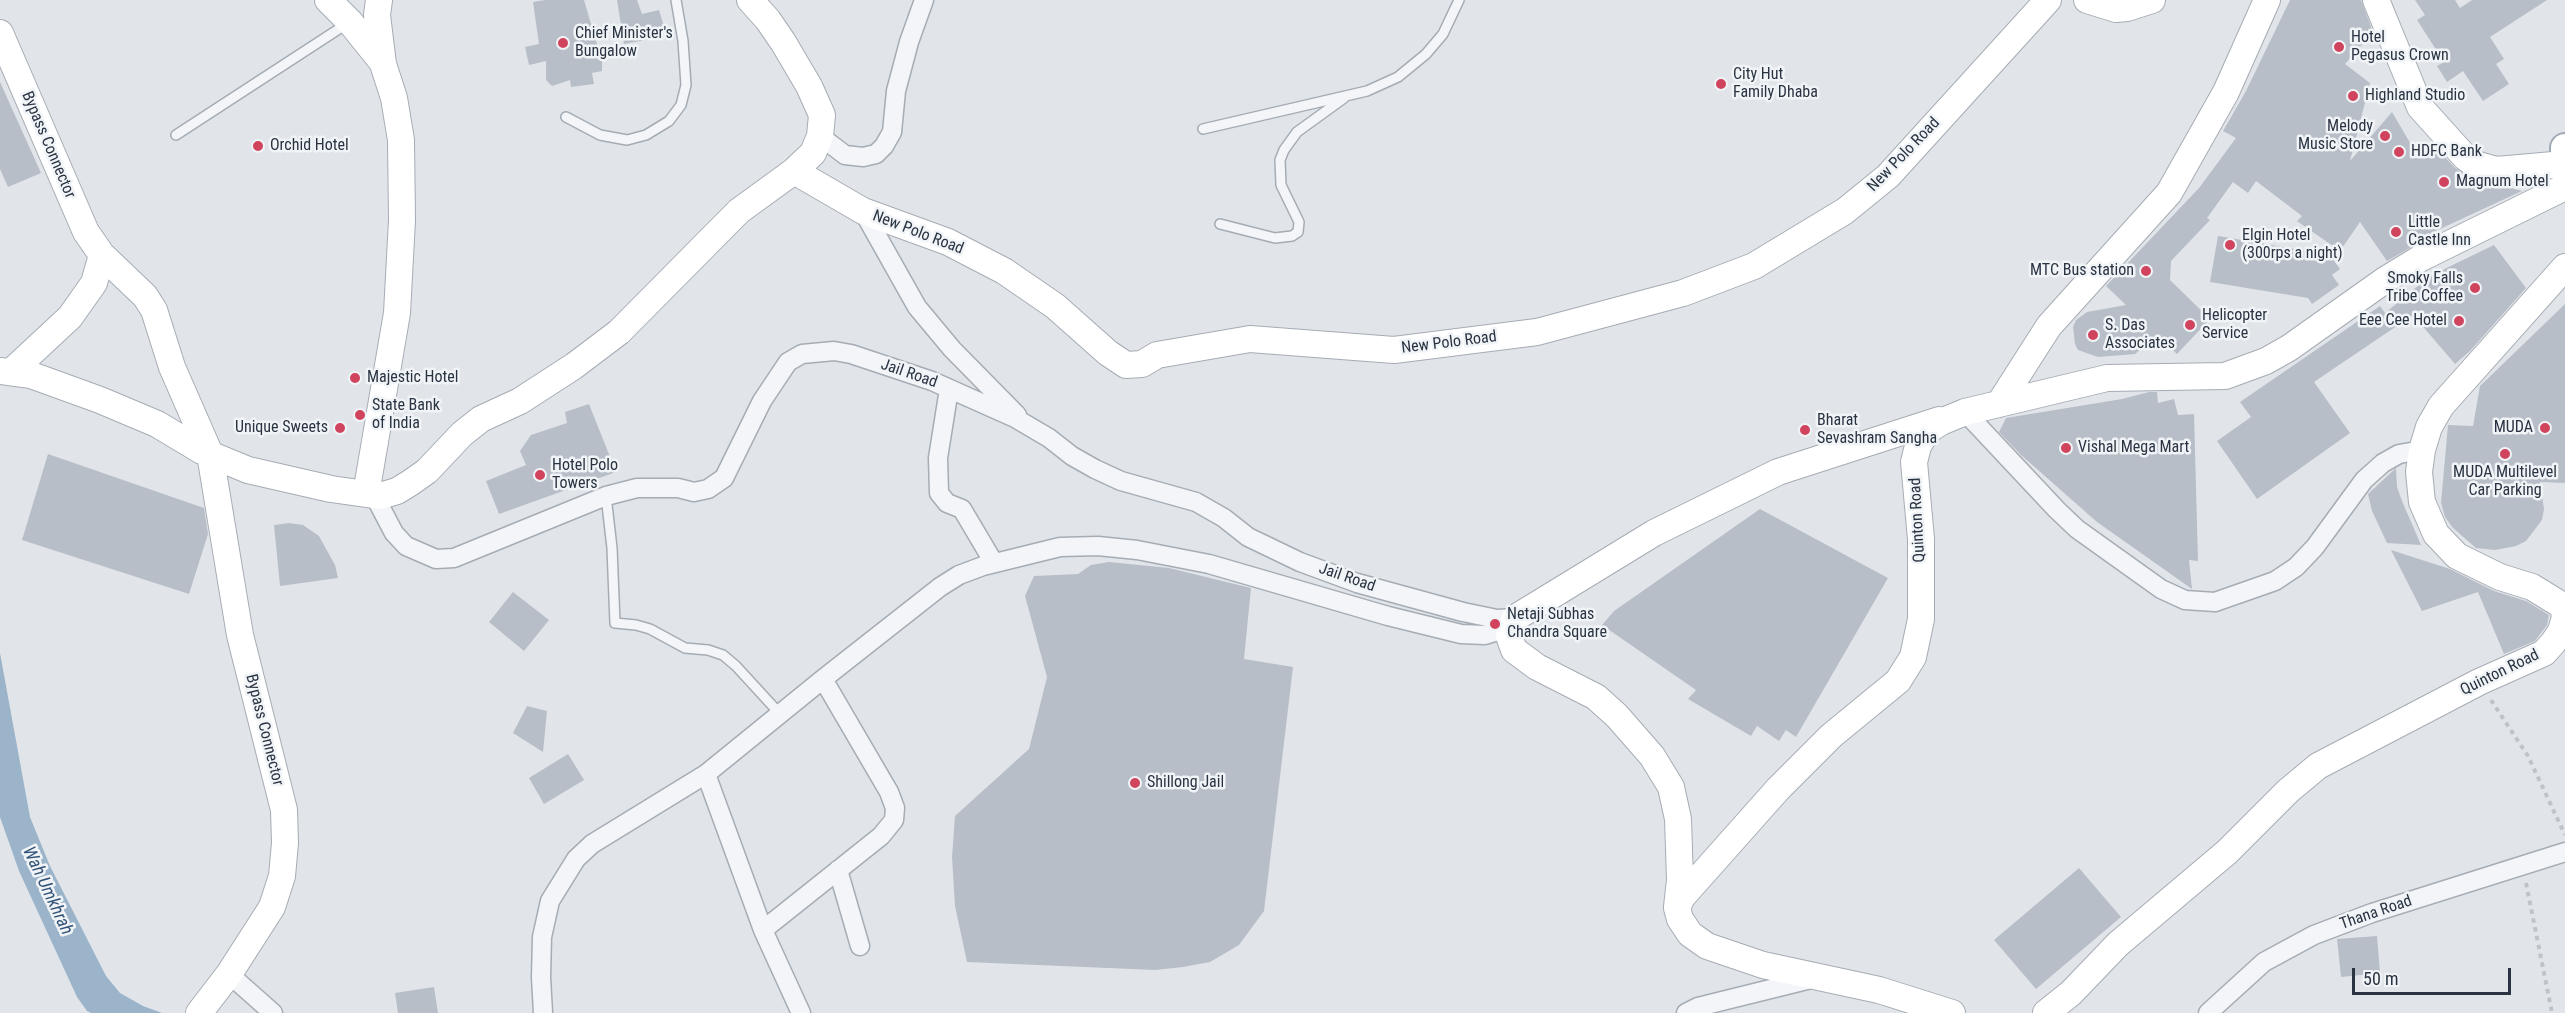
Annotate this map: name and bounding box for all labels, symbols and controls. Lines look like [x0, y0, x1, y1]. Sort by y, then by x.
place label: Chief Minister's Bungalow [575, 24, 673, 62]
place label: Hotel Pegasus Crown [2351, 28, 2449, 66]
marker: Chief Minister's Bungalow [556, 36, 570, 50]
marker: Hotel Pegasus Crown [2332, 40, 2346, 54]
place label: City Hut Family Dhaba [1733, 65, 1818, 103]
marker: City Hut Family Dhaba [1714, 77, 1728, 91]
place label: Highland Studio [2365, 86, 2465, 106]
street label: Bypass Connector [17, 89, 79, 201]
marker: Highland Studio [2346, 89, 2360, 103]
street label: New Polo Road [1864, 114, 1944, 196]
place label: Melody Music Store [2298, 117, 2373, 155]
marker: Melody Music Store [2378, 129, 2392, 143]
place label: Orchid Hotel [270, 136, 349, 156]
marker: Orchid Hotel [251, 139, 265, 153]
place label: HDFC Bank [2411, 142, 2482, 162]
marker: HDFC Bank [2392, 145, 2406, 159]
place label: Magnum Hotel [2456, 172, 2549, 192]
marker: Magnum Hotel [2437, 175, 2451, 189]
street label: New Polo Road [870, 207, 966, 259]
place label: Little Castle Inn [2408, 213, 2471, 251]
marker: Little Castle Inn [2389, 225, 2403, 239]
place label: Elgin Hotel (300rps a night) [2242, 226, 2343, 264]
marker: Elgin Hotel (300rps a night) [2223, 238, 2237, 252]
place label: MTC Bus station [2030, 261, 2134, 281]
marker: MTC Bus station [2139, 264, 2153, 278]
place label: Smoky Falls Tribe Coffee [2386, 269, 2463, 307]
marker: Smoky Falls Tribe Coffee [2468, 281, 2482, 295]
place label: Helicopter Service [2202, 306, 2267, 344]
place label: Eee Cee Hotel [2359, 311, 2447, 331]
marker: Eee Cee Hotel [2452, 314, 2466, 328]
place label: S. Das Associates [2105, 316, 2175, 354]
marker: Helicopter Service [2183, 318, 2197, 332]
street label: New Polo Road [1400, 328, 1498, 358]
marker: S. Das Associates [2086, 328, 2100, 342]
street label: Jail Road [878, 355, 940, 393]
place label: Majestic Hotel [367, 368, 458, 388]
marker: Majestic Hotel [348, 371, 362, 385]
place label: State Bank of India [372, 396, 440, 434]
marker: State Bank of India [353, 408, 367, 422]
place label: Bharat Sevashram Sangha [1817, 411, 1937, 449]
place label: Unique Sweets [235, 418, 328, 438]
place label: MUDA [2494, 418, 2533, 438]
marker: Unique Sweets [333, 421, 347, 435]
marker: MUDA [2538, 421, 2552, 435]
marker: Bharat Sevashram Sangha [1798, 423, 1812, 437]
place label: Vishal Mega Mart [2078, 438, 2189, 458]
marker: Vishal Mega Mart [2059, 441, 2073, 455]
marker: MUDA Multilevel Car Parking [2498, 447, 2512, 461]
place label: Hotel Polo Towers [552, 456, 618, 494]
place label: MUDA Multilevel Car Parking [2453, 463, 2557, 501]
marker: Hotel Polo Towers [533, 468, 547, 482]
street label: Quinton Road [1906, 477, 1930, 563]
street label: Jail Road [1316, 559, 1378, 597]
place label: Netaji Subhas Chandra Square [1507, 605, 1607, 643]
marker: Netaji Subhas Chandra Square [1488, 617, 1502, 631]
street label: Quinton Road [2458, 646, 2542, 700]
street label: Bypass Connector [241, 672, 287, 788]
place label: Shillong Jail [1147, 773, 1224, 793]
marker: Shillong Jail [1128, 776, 1142, 790]
water label: Wah Umkhrah [17, 843, 77, 939]
street label: Thana Road [2337, 892, 2415, 934]
scale bar [2355, 956, 2514, 994]
text: 50 m [2363, 968, 2398, 989]

